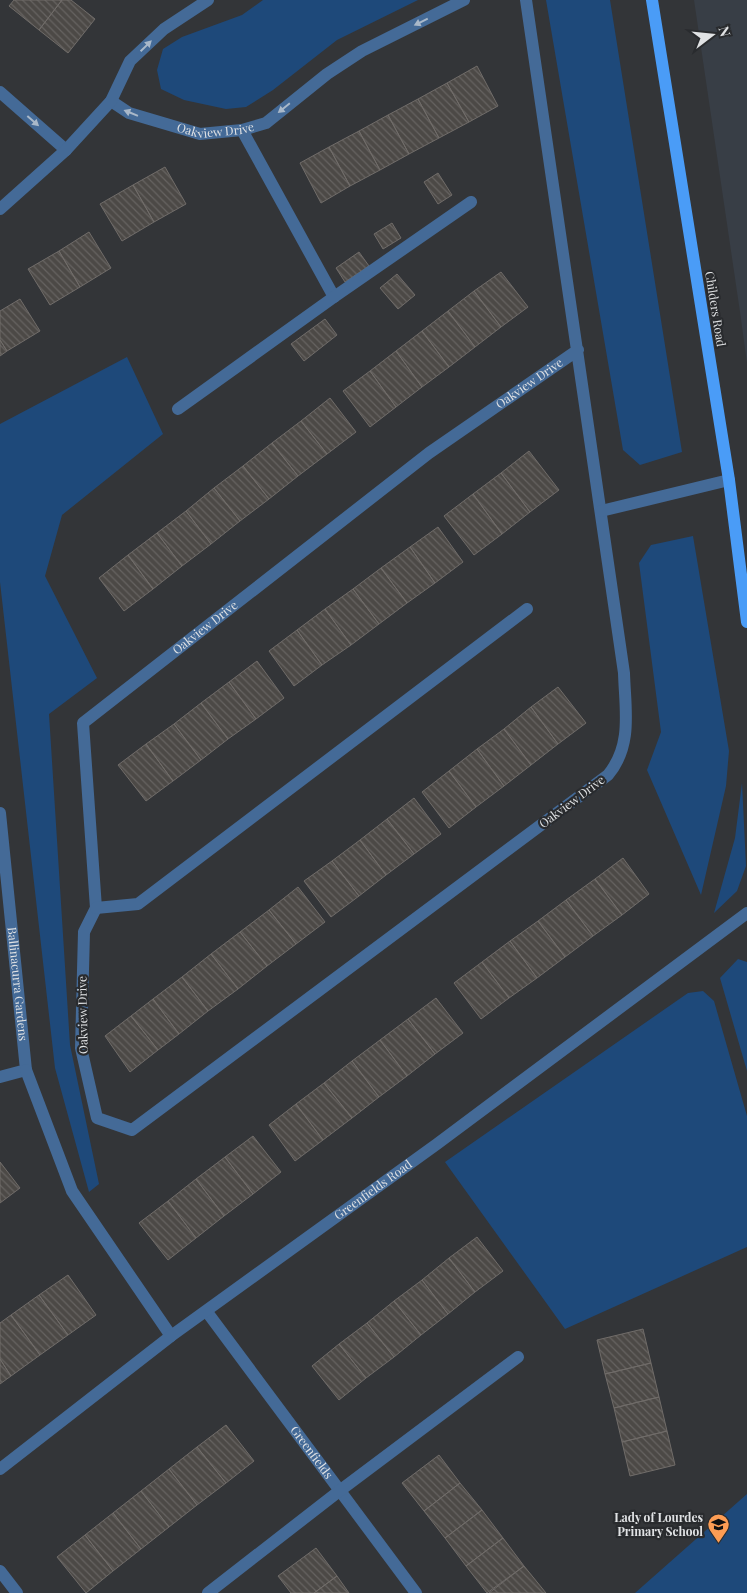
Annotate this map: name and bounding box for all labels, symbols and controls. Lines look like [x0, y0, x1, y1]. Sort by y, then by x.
north arrow [687, 10, 737, 60]
one-way arrow [414, 18, 428, 26]
text: N [714, 24, 736, 39]
one-way arrow [140, 40, 152, 52]
one-way arrow [278, 103, 291, 114]
one-way arrow [124, 108, 138, 116]
one-way arrow [27, 115, 39, 126]
street label: Oakview Drive [175, 118, 256, 141]
street label: Childers Road [702, 270, 730, 348]
street label: Oakview Drive [492, 354, 566, 412]
street label: Oakview Drive [169, 597, 240, 657]
street label: Oakview Drive [535, 771, 607, 831]
street label: Ballinacurra Gardens [5, 926, 32, 1042]
street label: Oakview Drive [73, 976, 91, 1054]
street label: Greenfields Road [330, 1156, 415, 1223]
street label: Greenfields [287, 1422, 337, 1482]
place label: Lady of Lourdes Primary School [614, 1509, 703, 1539]
school or university icon: Lady of Lourdes Primary School [707, 1513, 731, 1544]

